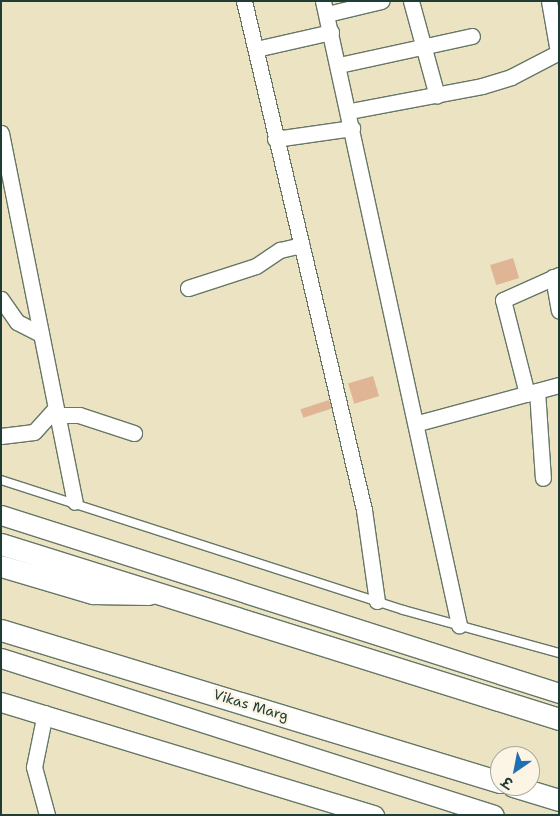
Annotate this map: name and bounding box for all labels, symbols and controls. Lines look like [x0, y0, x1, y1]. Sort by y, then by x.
street label: Vikas Marg [211, 686, 291, 724]
north arrow [490, 746, 540, 796]
text: उ [499, 773, 516, 793]

